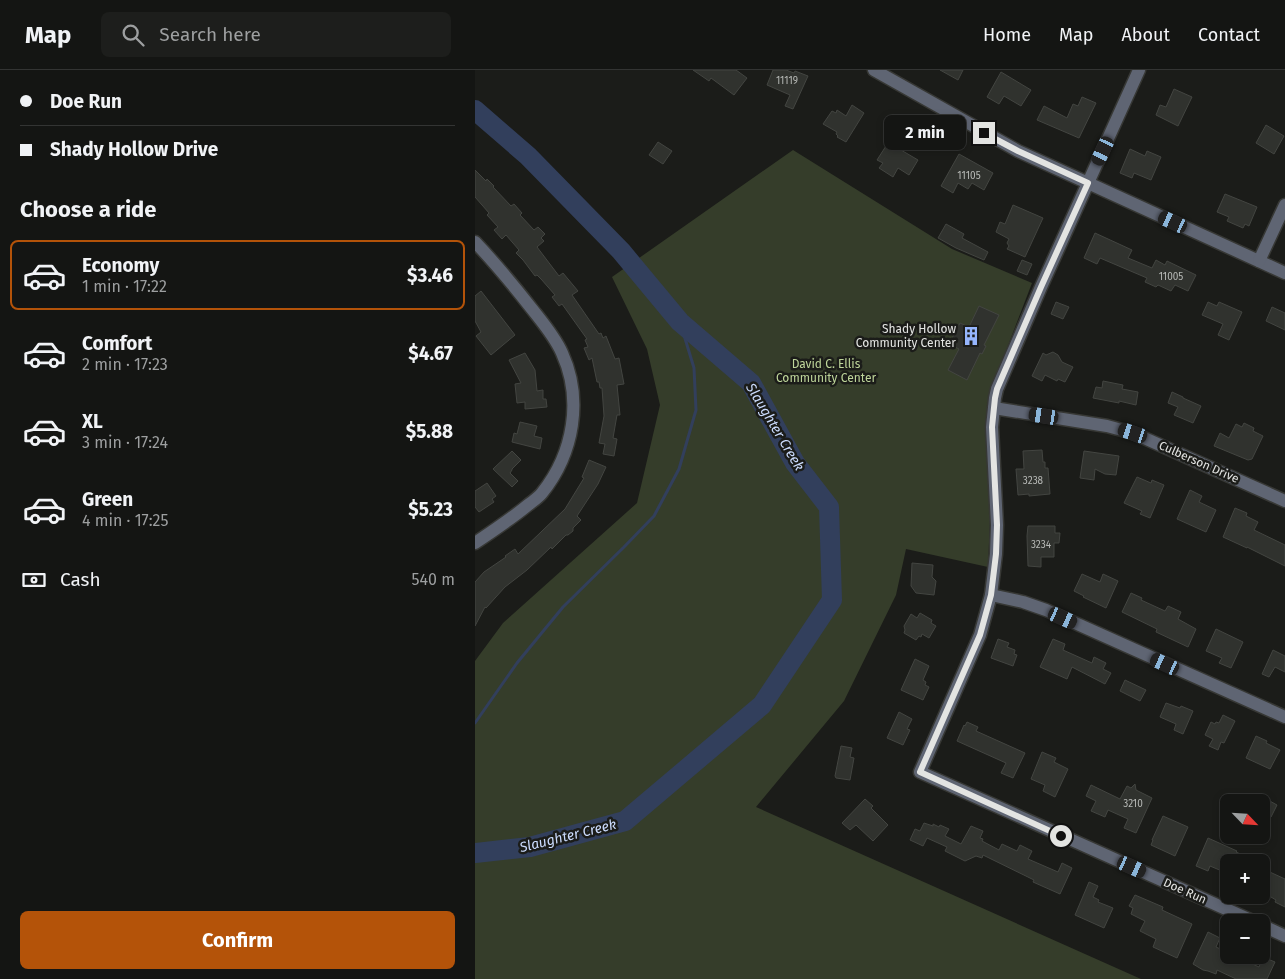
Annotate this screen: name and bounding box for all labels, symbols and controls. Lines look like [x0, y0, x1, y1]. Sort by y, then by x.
search box [101, 12, 451, 57]
text: Map [25, 21, 71, 49]
icon: search [119, 21, 147, 49]
text: Search here [159, 23, 261, 46]
text: Home [983, 24, 1031, 46]
text: Map [1059, 24, 1093, 46]
text: About [1121, 24, 1170, 46]
text: Contact [1198, 24, 1260, 46]
house number: 11119 [776, 75, 798, 87]
text: Doe Run [50, 90, 122, 113]
callout: 2 min [884, 116, 967, 150]
route end [973, 122, 995, 144]
text: 2 min [905, 123, 945, 142]
car [1089, 134, 1116, 168]
text: Shady Hollow Drive [50, 138, 218, 161]
house number: 11105 [957, 170, 981, 182]
text: Choose a ride [20, 196, 156, 223]
car [1156, 209, 1189, 235]
icon: car [22, 253, 67, 298]
text: Economy [82, 254, 159, 277]
text: $3.46 [407, 264, 453, 287]
house number: 11005 [1159, 271, 1183, 283]
text: 1 min · 17:22 [82, 277, 167, 296]
place label: Shady Hollow Community Center [856, 322, 956, 350]
building icon: Shady Hollow Community Center [960, 325, 982, 347]
icon: car [22, 331, 67, 376]
text: Comfort [82, 332, 152, 355]
text: $4.67 [408, 342, 453, 365]
text: 2 min · 17:23 [82, 355, 168, 374]
park label: David C. Ellis Community Center [776, 357, 876, 385]
water label: Slaughter Creek [742, 379, 808, 474]
car [1028, 406, 1059, 426]
icon: car [22, 409, 67, 454]
text: XL [82, 410, 103, 433]
text: $5.88 [406, 420, 453, 443]
car [1116, 421, 1149, 445]
text: 3 min · 17:24 [82, 433, 168, 452]
street label: Culberson Drive [1157, 438, 1241, 486]
house number: 3238 [1023, 475, 1044, 487]
icon: car [22, 487, 67, 532]
text: Green [82, 488, 133, 511]
text: $5.23 [408, 498, 453, 521]
text: 4 min · 17:25 [82, 511, 168, 530]
house number: 3234 [1031, 539, 1052, 551]
icon: cash [20, 566, 48, 594]
text: Cash [60, 568, 101, 591]
text: 540 m [412, 570, 455, 589]
car [1046, 605, 1079, 631]
car [1148, 651, 1181, 677]
north arrow [1220, 794, 1270, 844]
map controls [1220, 794, 1270, 964]
house number: 3210 [1123, 798, 1143, 810]
water label: Slaughter Creek [517, 816, 619, 856]
route start [1050, 825, 1072, 847]
car [1115, 854, 1148, 880]
button: + [1220, 854, 1270, 904]
street label: Doe Run [1161, 875, 1209, 907]
button: Confirm [20, 911, 455, 969]
button: − [1220, 914, 1270, 964]

